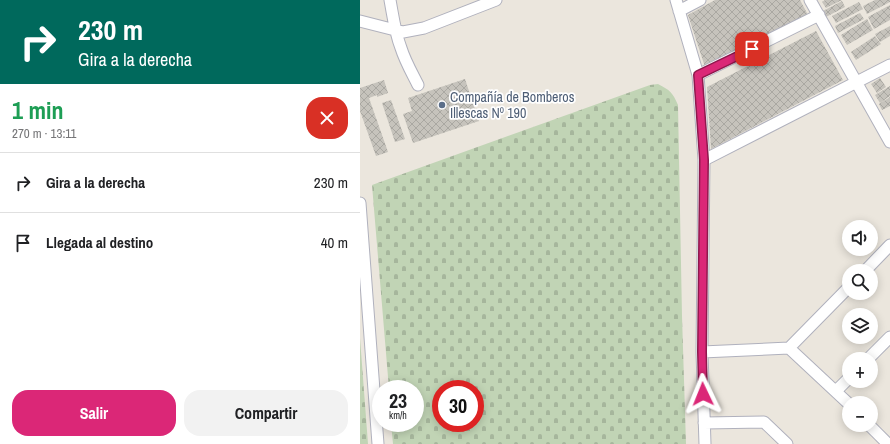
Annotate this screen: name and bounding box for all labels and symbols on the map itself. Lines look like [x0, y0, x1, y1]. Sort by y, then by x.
pin [735, 32, 769, 66]
place label: Compañía de Bomberos Illescas Nº 190 [450, 88, 575, 122]
marker: Compañía de Bomberos Illescas Nº 190 [437, 100, 447, 110]
position arrow [682, 373, 724, 415]
speed limit sign: 30 [432, 380, 484, 432]

